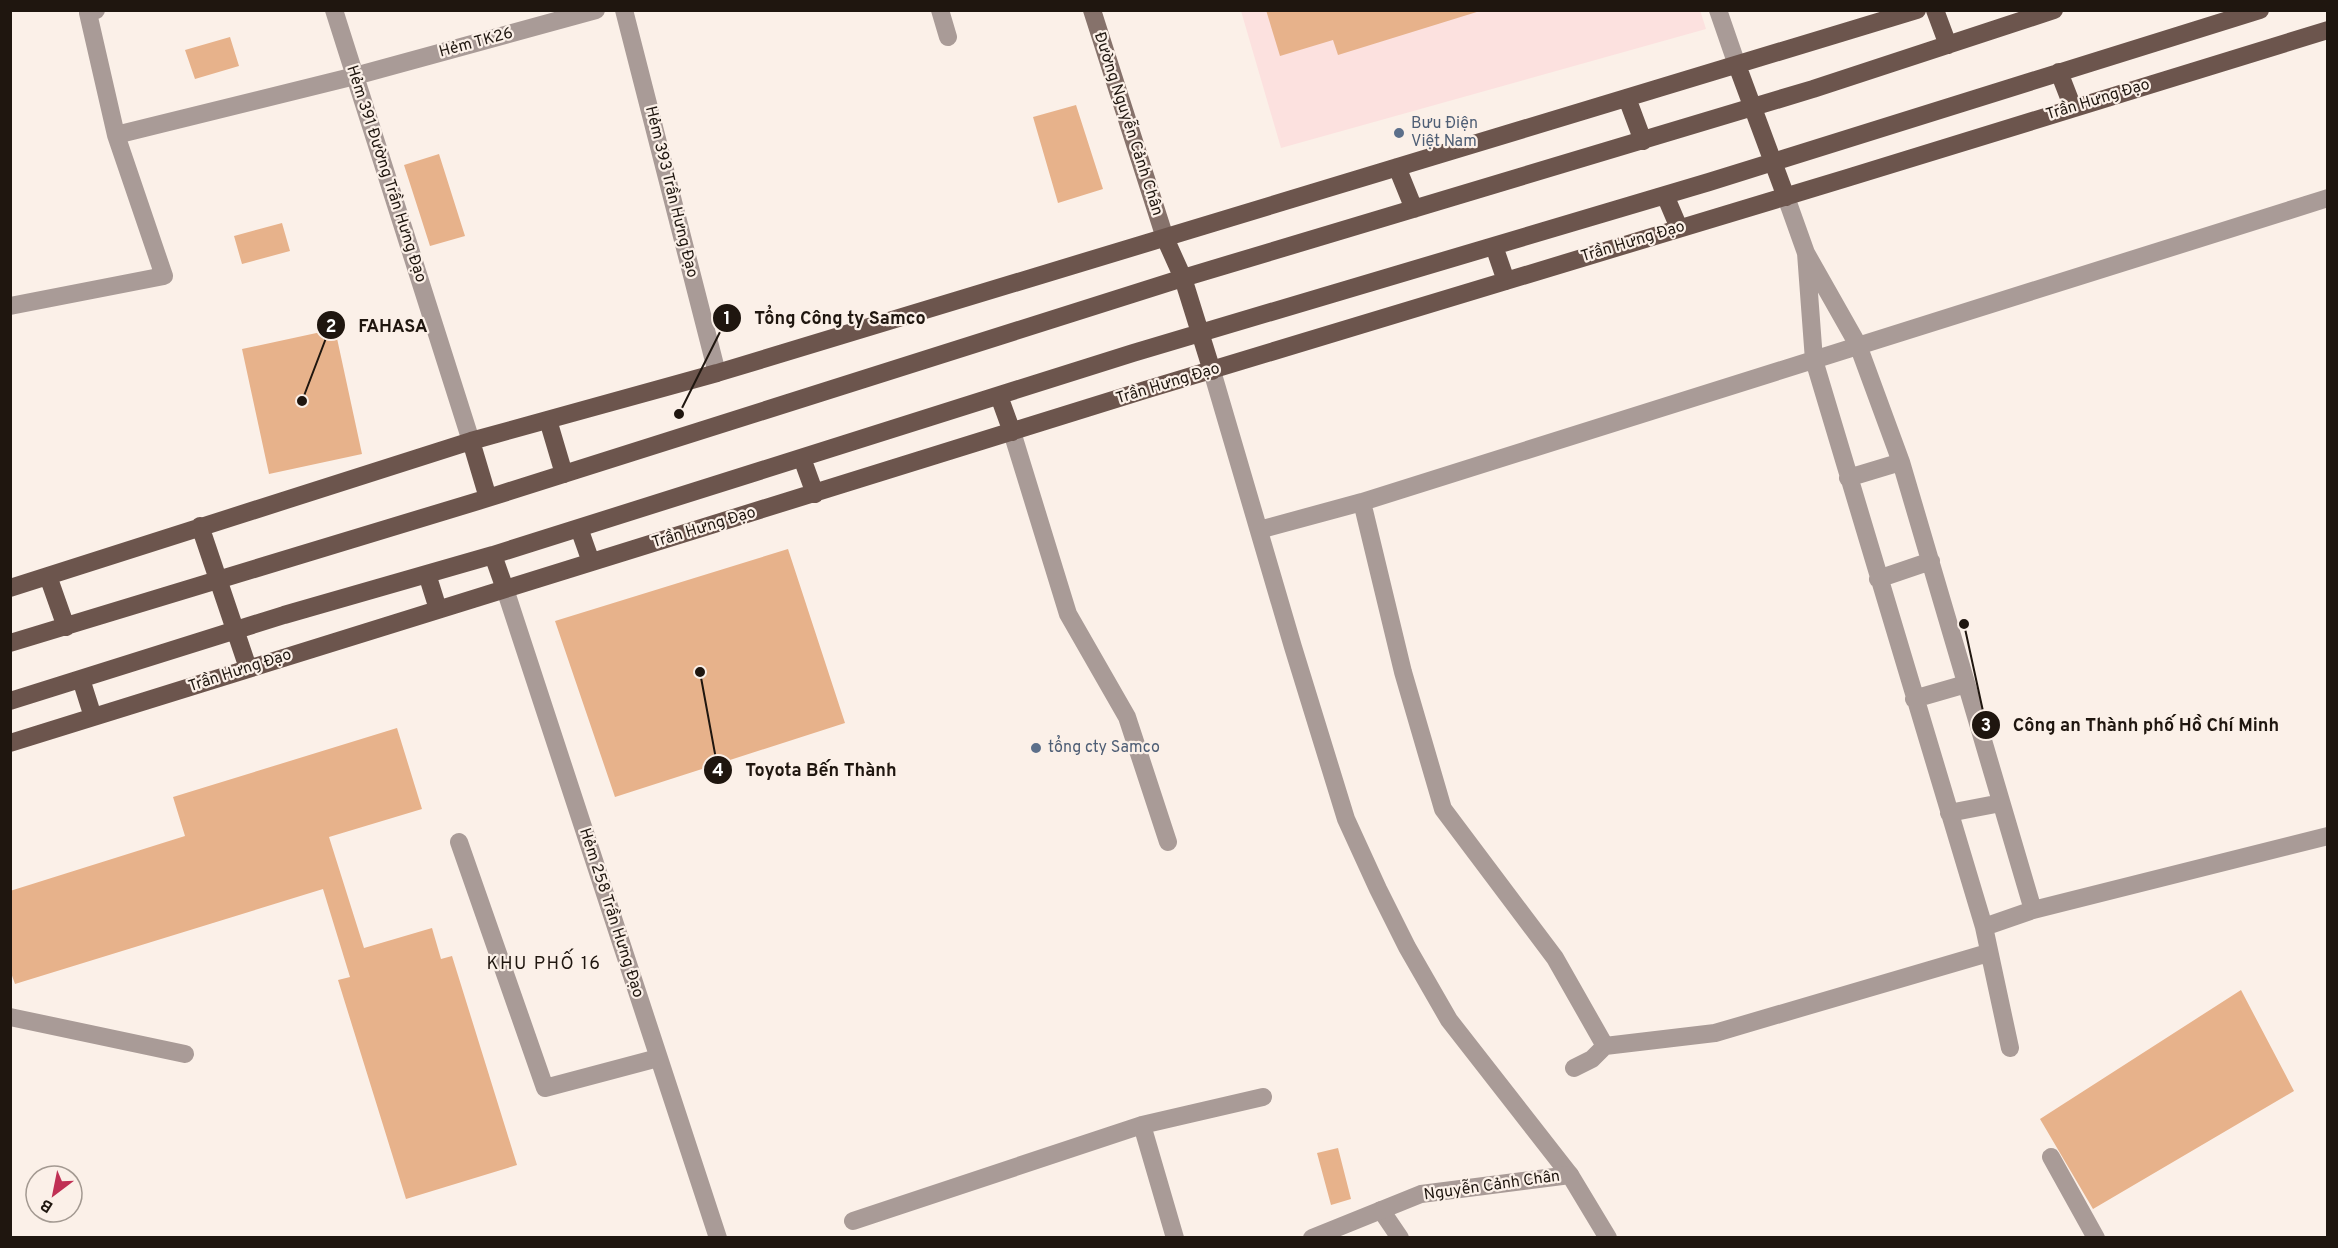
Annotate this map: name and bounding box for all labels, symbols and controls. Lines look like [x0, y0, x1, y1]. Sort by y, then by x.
street label: Hẻm TK26 [437, 24, 515, 62]
street label: Đường Nguyễn Cảnh Chân [1089, 29, 1169, 218]
street label: Hẻm 391 Đường Trần Hưng Ðạo [341, 63, 432, 285]
street label: Trần Hưng Đạo [2043, 74, 2152, 125]
street label: Hẻm 393 Trần Hưng Ðạo [640, 104, 703, 280]
place label: Bưu Điện Việt Nam [1411, 114, 1478, 152]
marker: Bưu Điện Việt Nam [1392, 126, 1406, 140]
street label: Trần Hưng Đạo [1578, 216, 1687, 267]
callout: Tổng Công ty Samco [712, 300, 938, 336]
text: Tổng Công ty Samco [754, 304, 926, 331]
callout: FAHASA [316, 307, 439, 343]
text: 1 [723, 308, 731, 331]
text: 2 [325, 316, 337, 339]
text: FAHASA [358, 316, 428, 339]
street label: Trần Hưng Đạo [1113, 358, 1222, 409]
street label: Trần Hưng Đạo [649, 502, 758, 553]
street label: Trần Hưng Đạo [186, 644, 294, 697]
callout: Công an Thành phố Hồ Chí Minh [1971, 707, 2291, 743]
text: Công an Thành phố Hồ Chí Minh [2013, 714, 2279, 738]
text: 3 [1981, 715, 1991, 738]
place label: tổng cty Samco [1048, 735, 1160, 758]
marker: tổng cty Samco [1029, 741, 1043, 755]
callout: Toyota Bến Thành [703, 752, 908, 788]
text: Toyota Bến Thành [745, 759, 897, 783]
text: 4 [712, 760, 724, 783]
street label: Hẻm 258 Trần Hưng Đạo [574, 825, 649, 1000]
district label: KHU PHỐ 16 [487, 948, 601, 976]
north arrow [24, 1164, 84, 1224]
street label: Nguyễn Cảnh Chân [1422, 1165, 1561, 1205]
text: B [37, 1194, 57, 1216]

